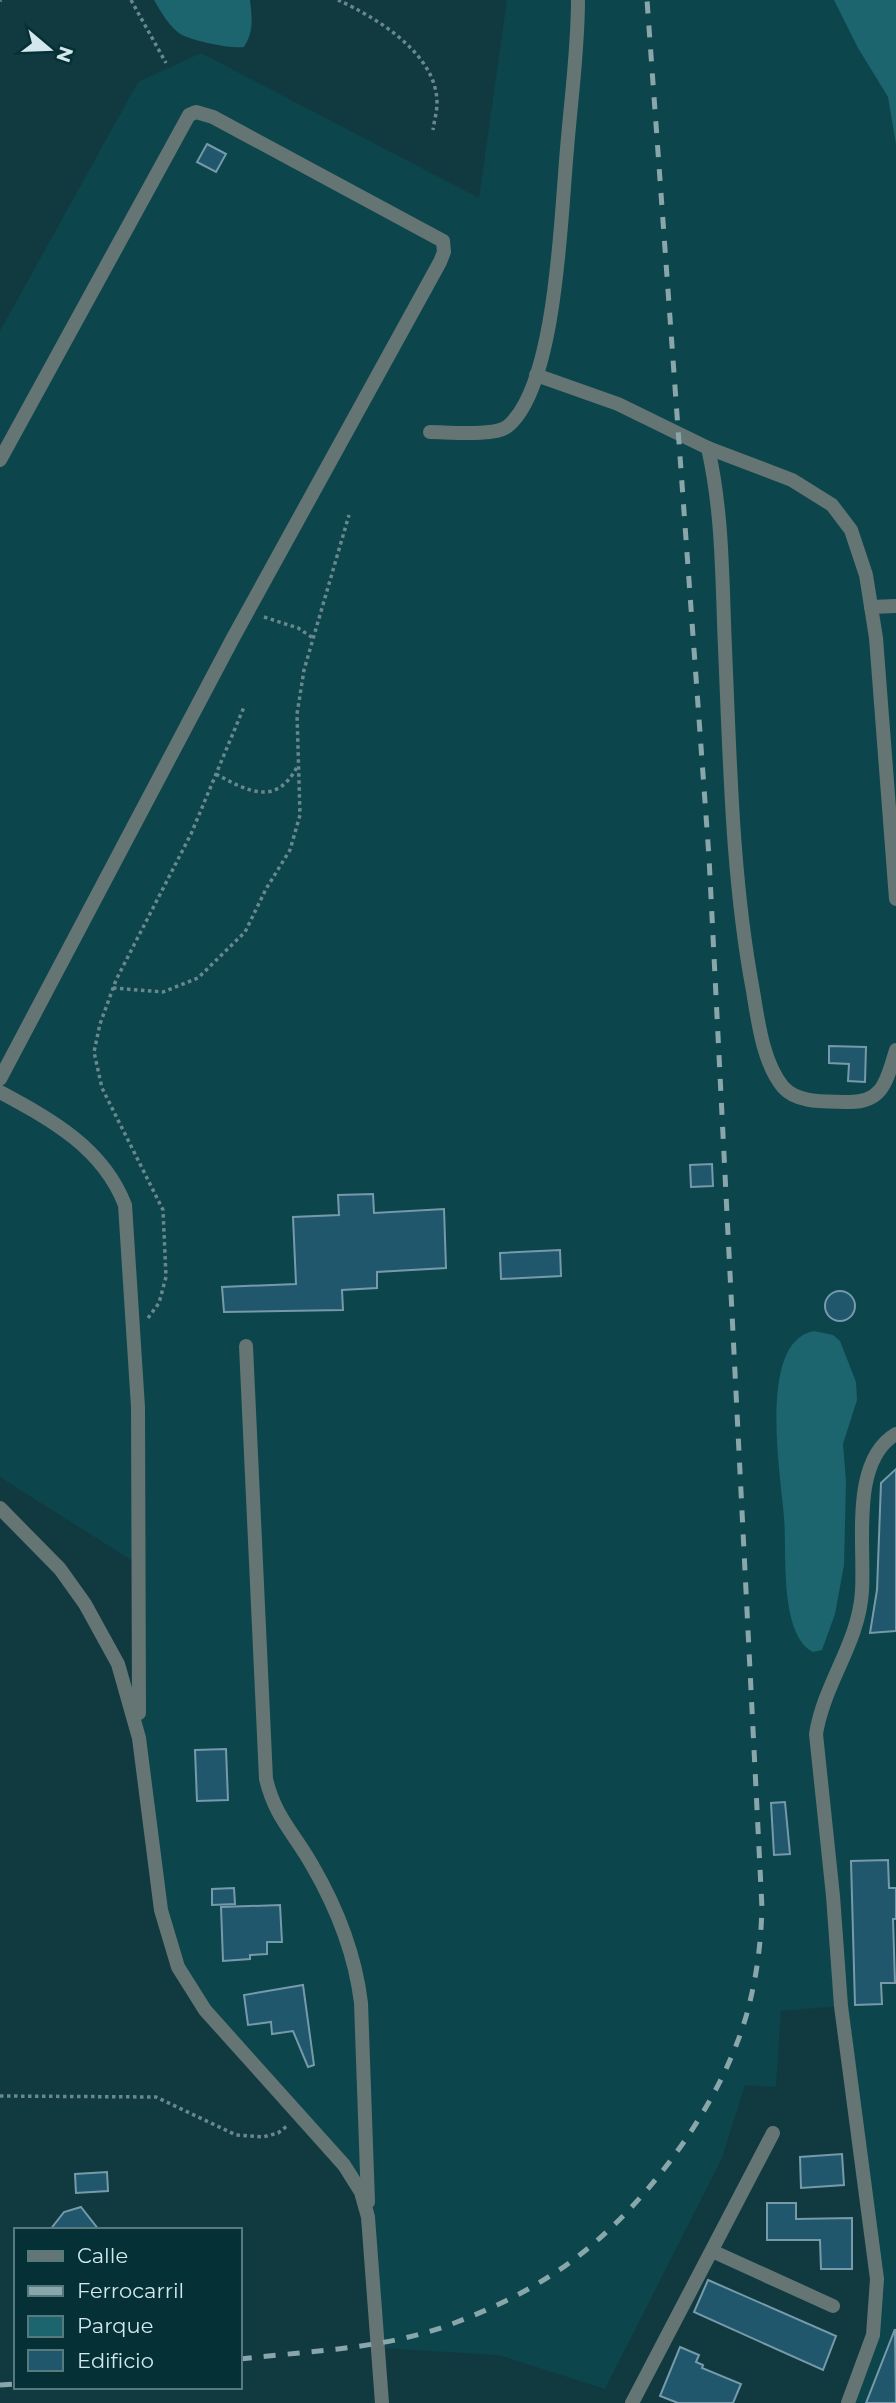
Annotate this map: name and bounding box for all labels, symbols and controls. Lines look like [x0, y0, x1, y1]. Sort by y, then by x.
north arrow [14, 14, 84, 84]
text: N [51, 43, 78, 65]
legend [14, 2228, 242, 2389]
text: Calle [77, 2243, 128, 2268]
text: Ferrocarril [77, 2278, 184, 2303]
text: Parque [77, 2313, 153, 2338]
text: Edificio [77, 2348, 154, 2373]

